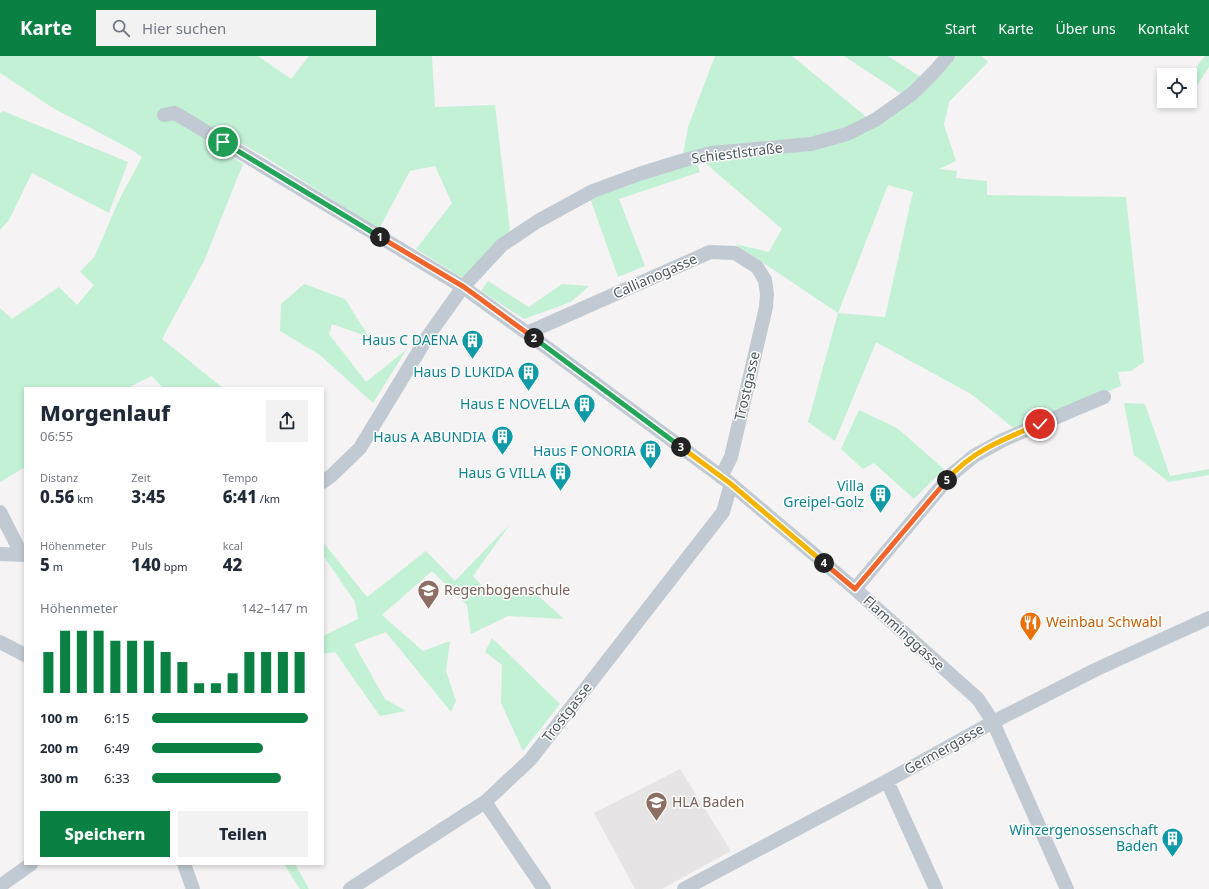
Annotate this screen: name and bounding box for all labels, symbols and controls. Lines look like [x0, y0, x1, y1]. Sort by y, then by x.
search box [96, 10, 376, 46]
text: Karte [20, 15, 72, 41]
icon: search [110, 17, 132, 39]
text: Hier suchen [142, 18, 226, 38]
text: Start [945, 19, 976, 38]
text: Karte [998, 19, 1034, 38]
text: Über uns [1056, 19, 1116, 38]
text: Kontakt [1138, 19, 1189, 38]
map controls [1157, 68, 1197, 108]
button: locate [1157, 68, 1197, 108]
pin [206, 125, 240, 159]
icon: arrive [212, 131, 234, 153]
street label: Schiestlstraße [690, 137, 784, 168]
pin: 1 [370, 227, 390, 247]
text: 1 [377, 229, 383, 244]
street label: Callianogasse [610, 248, 700, 303]
building icon: Haus C DAENA [460, 327, 486, 360]
pin: 2 [524, 328, 544, 348]
place label: Haus C DAENA [362, 330, 458, 349]
text: 2 [531, 330, 537, 345]
street label: Trostgasse [729, 349, 764, 422]
building icon: Haus D LUKIDA [516, 359, 542, 392]
place label: Haus D LUKIDA [413, 362, 514, 381]
building icon: Haus E NOVELLA [572, 391, 598, 424]
place label: Haus E NOVELLA [460, 394, 570, 413]
text: Morgenlauf [40, 397, 170, 427]
button: share [266, 400, 308, 442]
pin [1023, 407, 1057, 441]
icon: check [1029, 413, 1051, 435]
building icon: Haus A ABUNDIA [489, 424, 515, 457]
text: 06:55 [40, 427, 73, 445]
place label: Haus A ABUNDIA [373, 427, 486, 446]
pin: 3 [671, 437, 691, 457]
building icon: Haus F ONORIA [638, 438, 664, 471]
text: 3 [678, 439, 684, 454]
place label: Haus F ONORIA [533, 441, 636, 460]
building icon: Haus G VILLA [548, 460, 574, 493]
place label: Haus G VILLA [458, 463, 546, 482]
text: Distanz [40, 470, 78, 485]
text: Zeit [131, 470, 151, 485]
text: Tempo [223, 470, 258, 485]
pin: 5 [937, 470, 957, 490]
text: 5 [944, 472, 950, 487]
place label: Villa Greipel-Golz [783, 476, 864, 511]
building icon: Villa Greipel-Golz [867, 481, 893, 514]
text: 0.56 [40, 485, 74, 508]
text: 3:45 [131, 485, 166, 508]
text: 6:41 [223, 485, 257, 508]
text: km [74, 491, 93, 506]
text: /km [257, 491, 280, 506]
text: Höhenmeter [40, 538, 106, 553]
text: Puls [131, 538, 153, 553]
text: kcal [223, 538, 243, 553]
text: 5 [40, 553, 50, 576]
text: 140 [131, 553, 161, 576]
text: 42 [223, 553, 242, 576]
pin: 4 [814, 553, 834, 573]
text: 4 [821, 555, 827, 570]
text: m [50, 559, 63, 574]
text: bpm [161, 559, 188, 574]
school or university icon: Regenbogenschule [416, 577, 442, 610]
place label: Regenbogenschule [444, 580, 570, 599]
street label: Flamminggasse [859, 591, 949, 674]
text: Höhenmeter [40, 599, 118, 617]
text: 142–147 m [241, 599, 308, 617]
restaurant icon: Weinbau Schwabl [1017, 609, 1043, 642]
place label: Weinbau Schwabl [1046, 612, 1162, 631]
street label: Trostgasse [537, 678, 596, 745]
text: 100 m [40, 709, 78, 727]
text: 6:15 [104, 709, 130, 727]
street label: Germergasse [901, 719, 987, 778]
text: 200 m [40, 739, 78, 757]
text: 6:49 [104, 739, 130, 757]
text: 300 m [40, 769, 78, 787]
text: 6:33 [104, 769, 130, 787]
school or university icon: HLA Baden [643, 789, 669, 822]
place label: HLA Baden [672, 792, 744, 811]
button: Speichern [40, 811, 170, 857]
button: Teilen [178, 811, 308, 857]
place label: Winzergenossenschaft Baden [1009, 820, 1158, 855]
building icon: Winzergenossenschaft Baden [1160, 825, 1186, 858]

